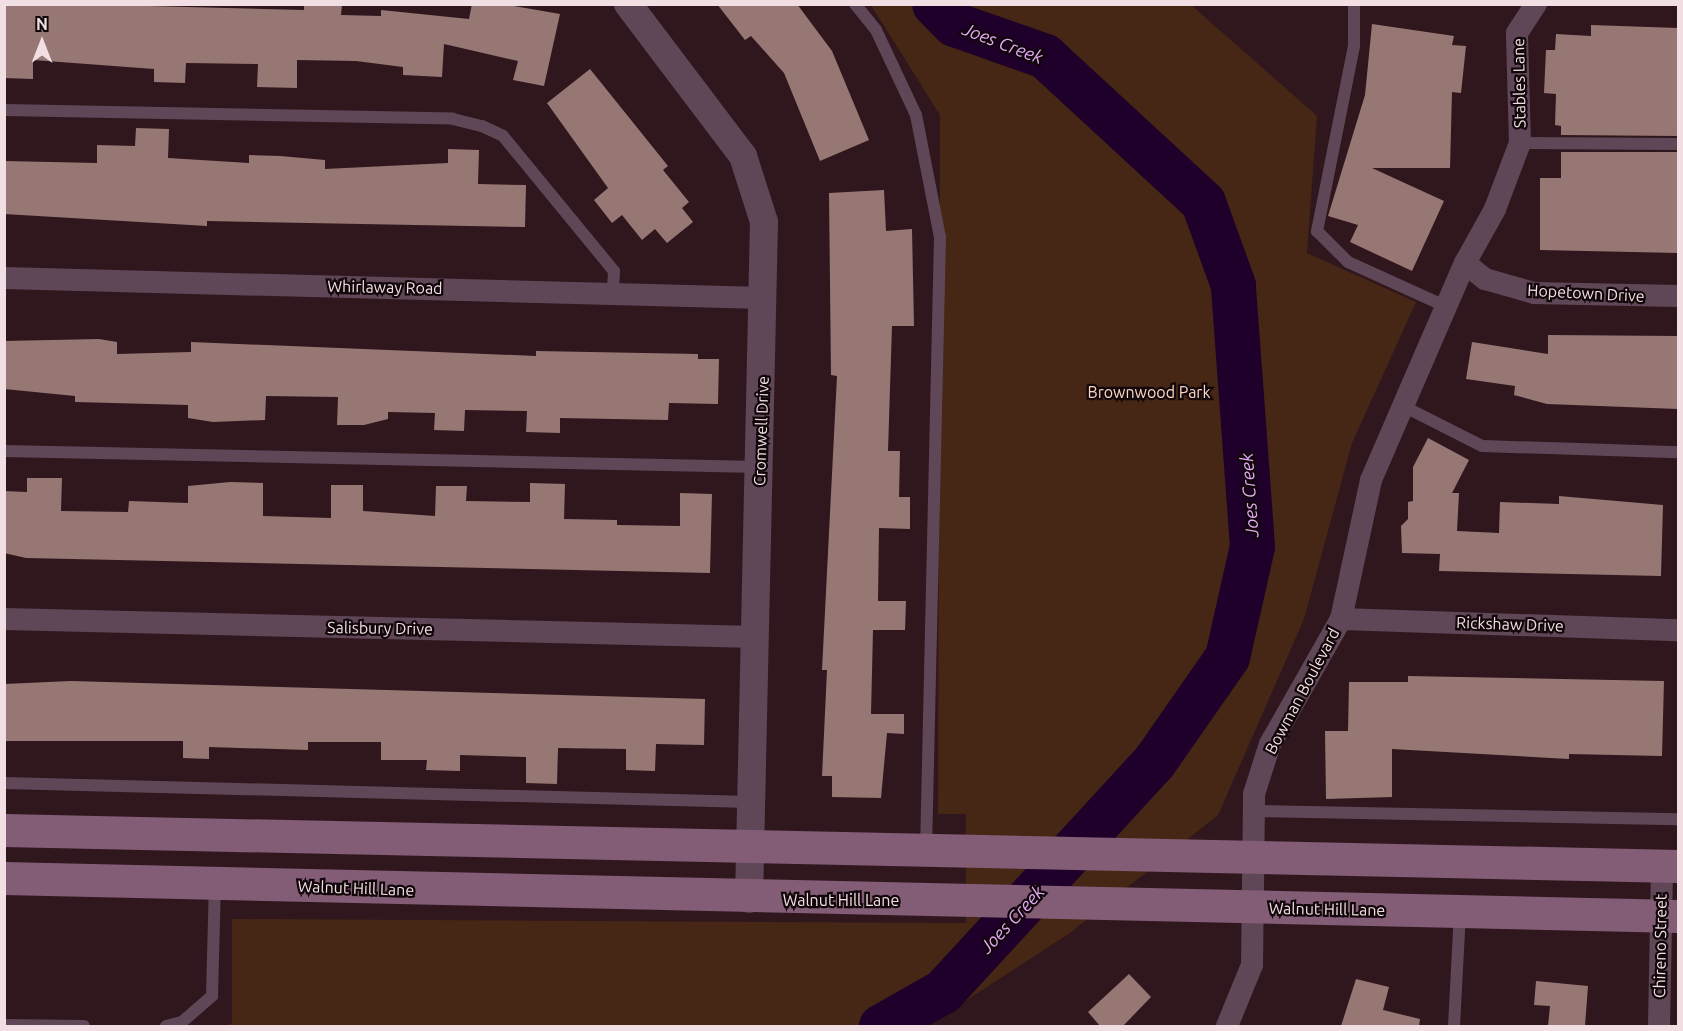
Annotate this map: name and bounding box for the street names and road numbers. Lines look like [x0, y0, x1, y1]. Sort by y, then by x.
street label: Stables Lane [1509, 38, 1529, 128]
street label: Whirlaway Road [327, 276, 443, 298]
street label: Hopetown Drive [1527, 280, 1645, 306]
street label: Cromwell Drive [749, 376, 773, 486]
street label: Rickshaw Drive [1456, 613, 1564, 635]
street label: Salisbury Drive [327, 617, 433, 639]
street label: Bowman Boulevard [1261, 625, 1343, 757]
street label: Walnut Hill Lane [297, 876, 415, 900]
street label: Walnut Hill Lane [783, 890, 899, 910]
street label: Chireno Street [1649, 894, 1671, 998]
street label: Walnut Hill Lane [1269, 898, 1385, 920]

